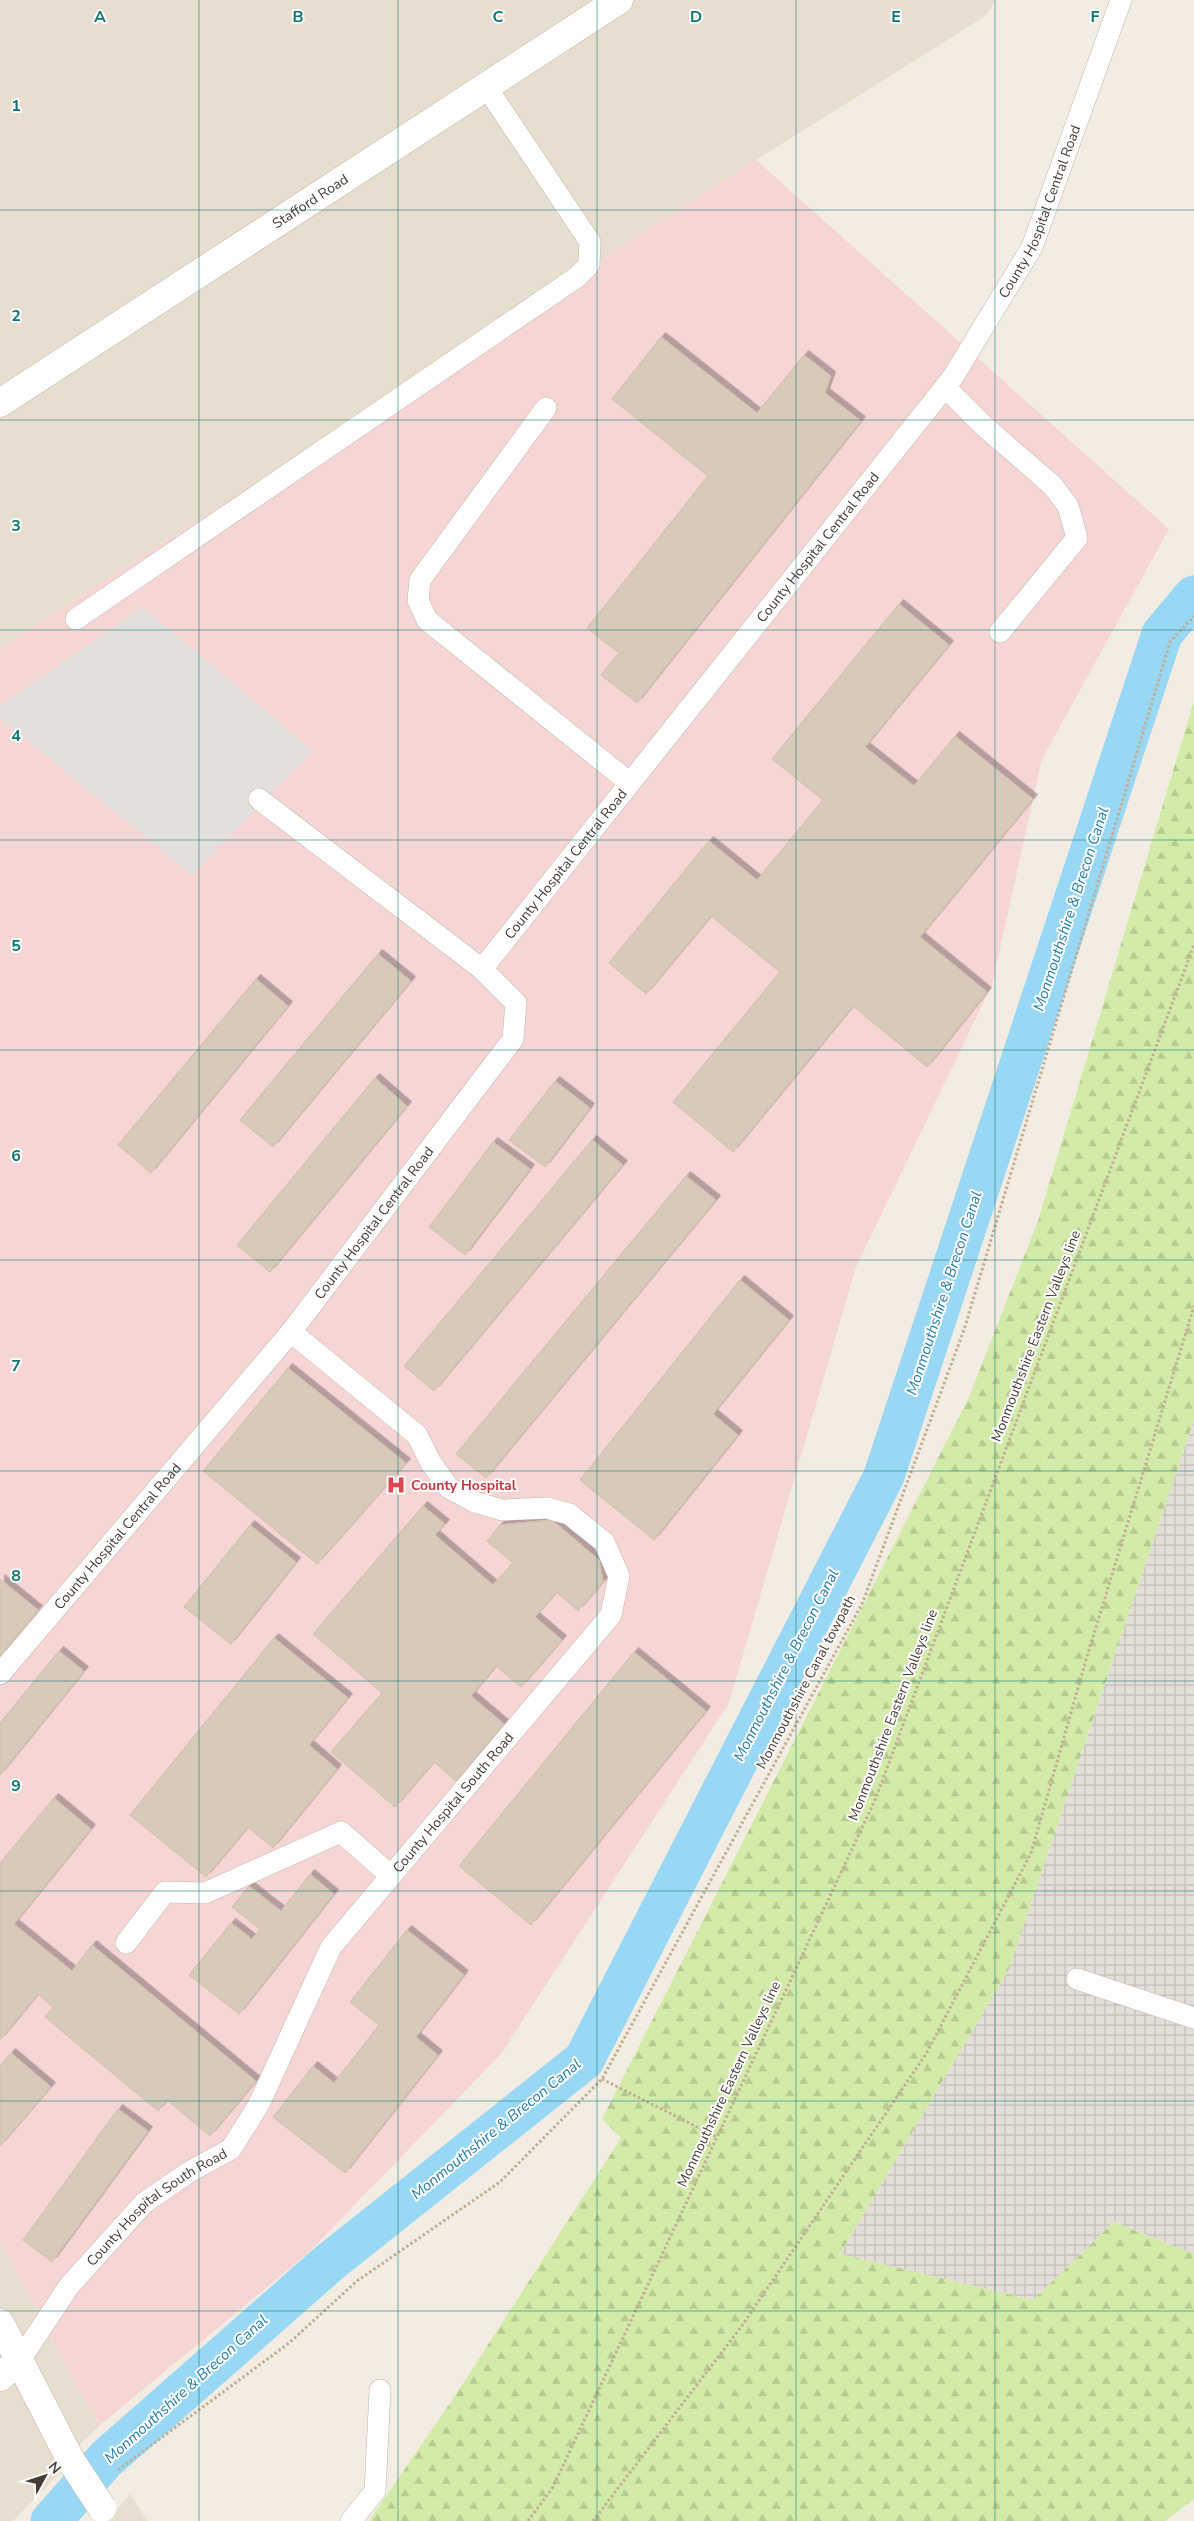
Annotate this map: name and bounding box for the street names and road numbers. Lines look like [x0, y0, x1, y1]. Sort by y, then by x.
street label: County Hospital Central Road [994, 122, 1085, 302]
street label: Stafford Road [268, 169, 352, 233]
street label: County Hospital Central Road [752, 468, 883, 626]
street label: County Hospital Central Road [500, 785, 631, 943]
street label: County Hospital Central Road [310, 1143, 438, 1303]
street label: Monmouthshire Eastern Valleys line [987, 1228, 1085, 1444]
street label: County Hospital Central Road [49, 1459, 185, 1614]
street label: Monmouthshire Canal towpath [752, 1592, 860, 1772]
street label: Monmouthshire Eastern Valleys line [844, 1607, 942, 1823]
street label: County Hospital South Road [388, 1728, 518, 1877]
street label: Monmouthshire Eastern Valleys line [673, 1978, 785, 2190]
street label: County Hospital South Road [82, 2144, 230, 2270]

